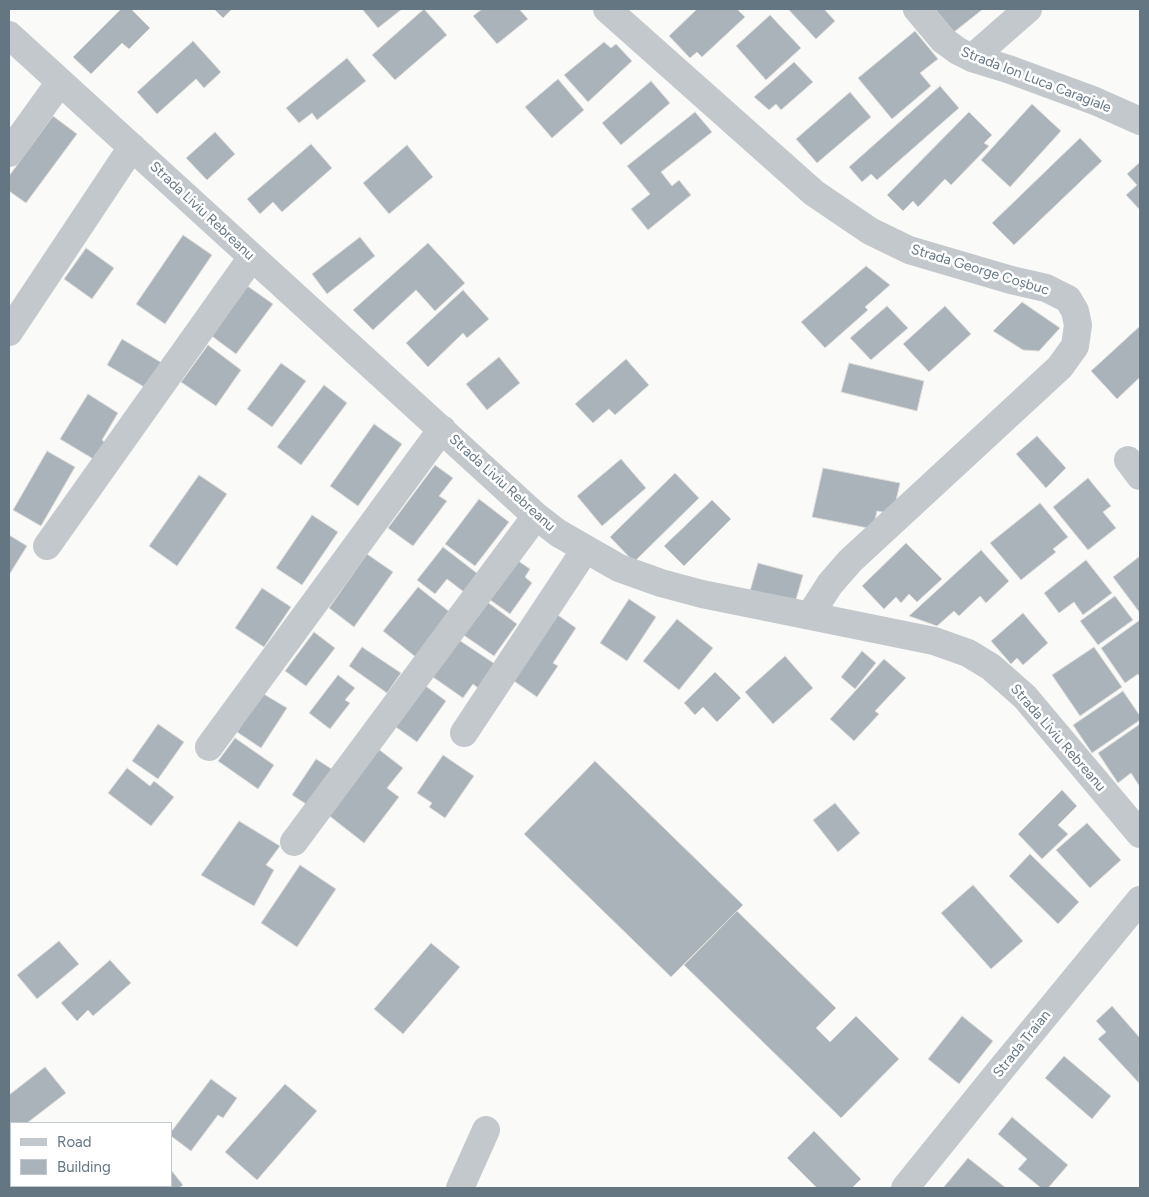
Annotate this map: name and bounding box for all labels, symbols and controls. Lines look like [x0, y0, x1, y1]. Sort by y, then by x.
street label: Strada Ion Luca Caragiale [959, 44, 1113, 116]
street label: Strada Liviu Rebreanu [146, 158, 258, 264]
street label: Strada George Coșbuc [909, 241, 1051, 299]
street label: Strada Liviu Rebreanu [446, 431, 558, 535]
street label: Strada Liviu Rebreanu [1007, 681, 1109, 795]
street label: Strada Traian [990, 1007, 1054, 1081]
legend [10, 1122, 172, 1187]
text: Road [57, 1133, 92, 1151]
text: Building [57, 1158, 111, 1176]

